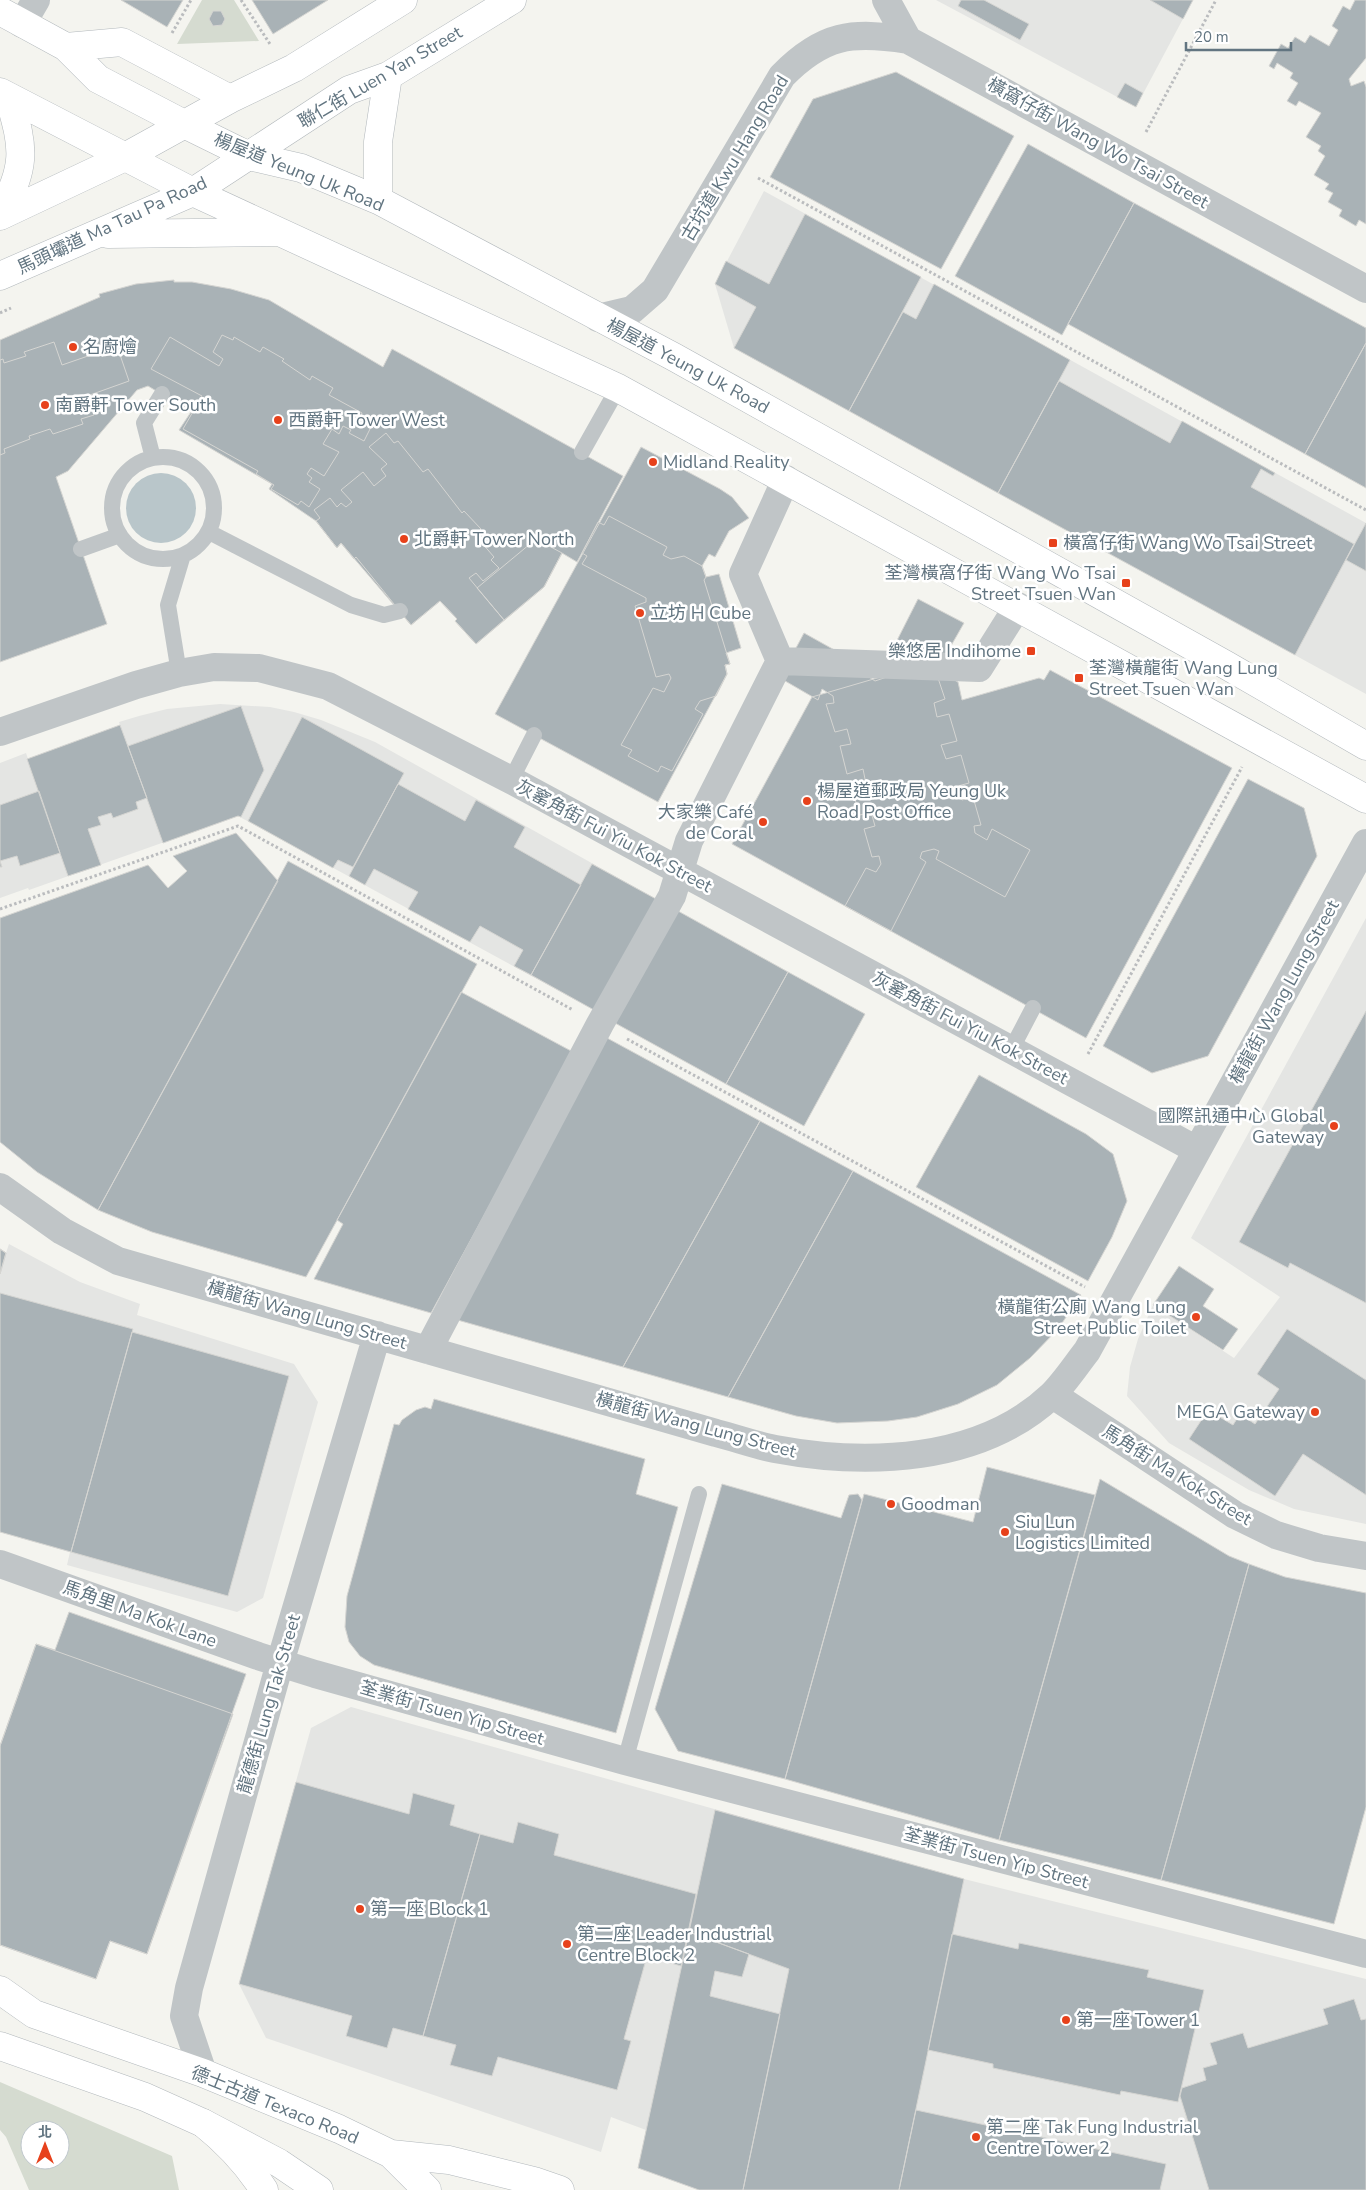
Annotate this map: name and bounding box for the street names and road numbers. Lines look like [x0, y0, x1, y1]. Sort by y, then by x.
street label: 聯仁街 Luen Yan Street [294, 20, 467, 134]
street label: 古坑道 Kwu Hang Road [676, 70, 794, 246]
street label: 橫窩仔街 Wang Wo Tsai Street [983, 72, 1213, 214]
street label: 楊屋道 Yeung Uk Road [210, 127, 388, 217]
street label: 馬頭壩道 Ma Tau Pa Road [13, 170, 211, 280]
street label: 楊屋道 Yeung Uk Road [602, 313, 774, 419]
street label: 灰窰角街 Fui Yiu Kok Street [512, 774, 717, 898]
street label: 橫龍街 Wang Lung Street [1223, 895, 1345, 1088]
street label: 灰窰角街 Fui Yiu Kok Street [868, 966, 1073, 1090]
street label: 橫龍街 Wang Lung Street [204, 1275, 410, 1355]
street label: 橫龍街 Wang Lung Street [593, 1387, 800, 1463]
street label: 馬角街 Ma Kok Street [1098, 1419, 1257, 1531]
street label: 馬角里 Ma Kok Lane [60, 1575, 220, 1653]
street label: 龍德街 Lung Tak Street [232, 1611, 306, 1796]
street label: 荃業街 Tsuen Yip Street [357, 1675, 547, 1751]
street label: 荃業街 Tsuen Yip Street [901, 1822, 1092, 1894]
street label: 德士古道 Texaco Road [187, 2060, 363, 2150]

